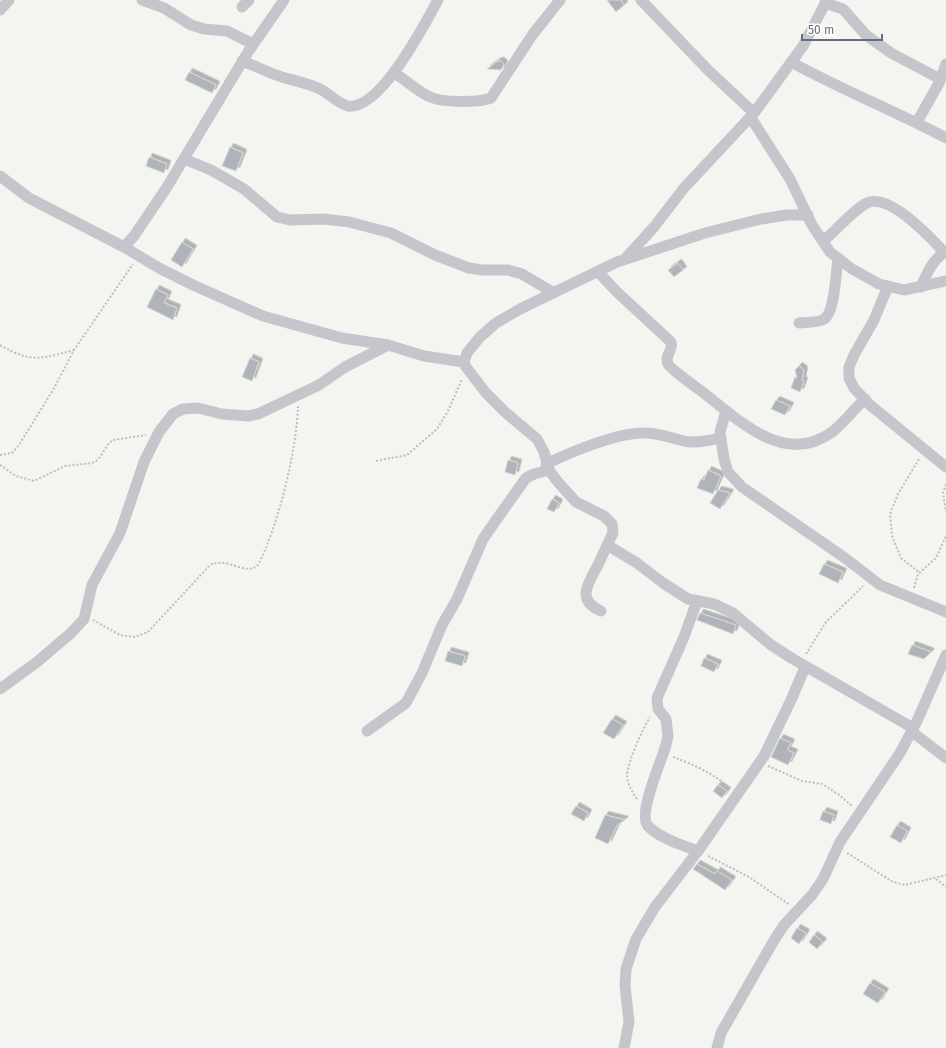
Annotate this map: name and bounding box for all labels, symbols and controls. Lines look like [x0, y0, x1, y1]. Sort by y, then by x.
scale bar [802, 16, 882, 42]
text: 50 m [808, 23, 834, 37]

